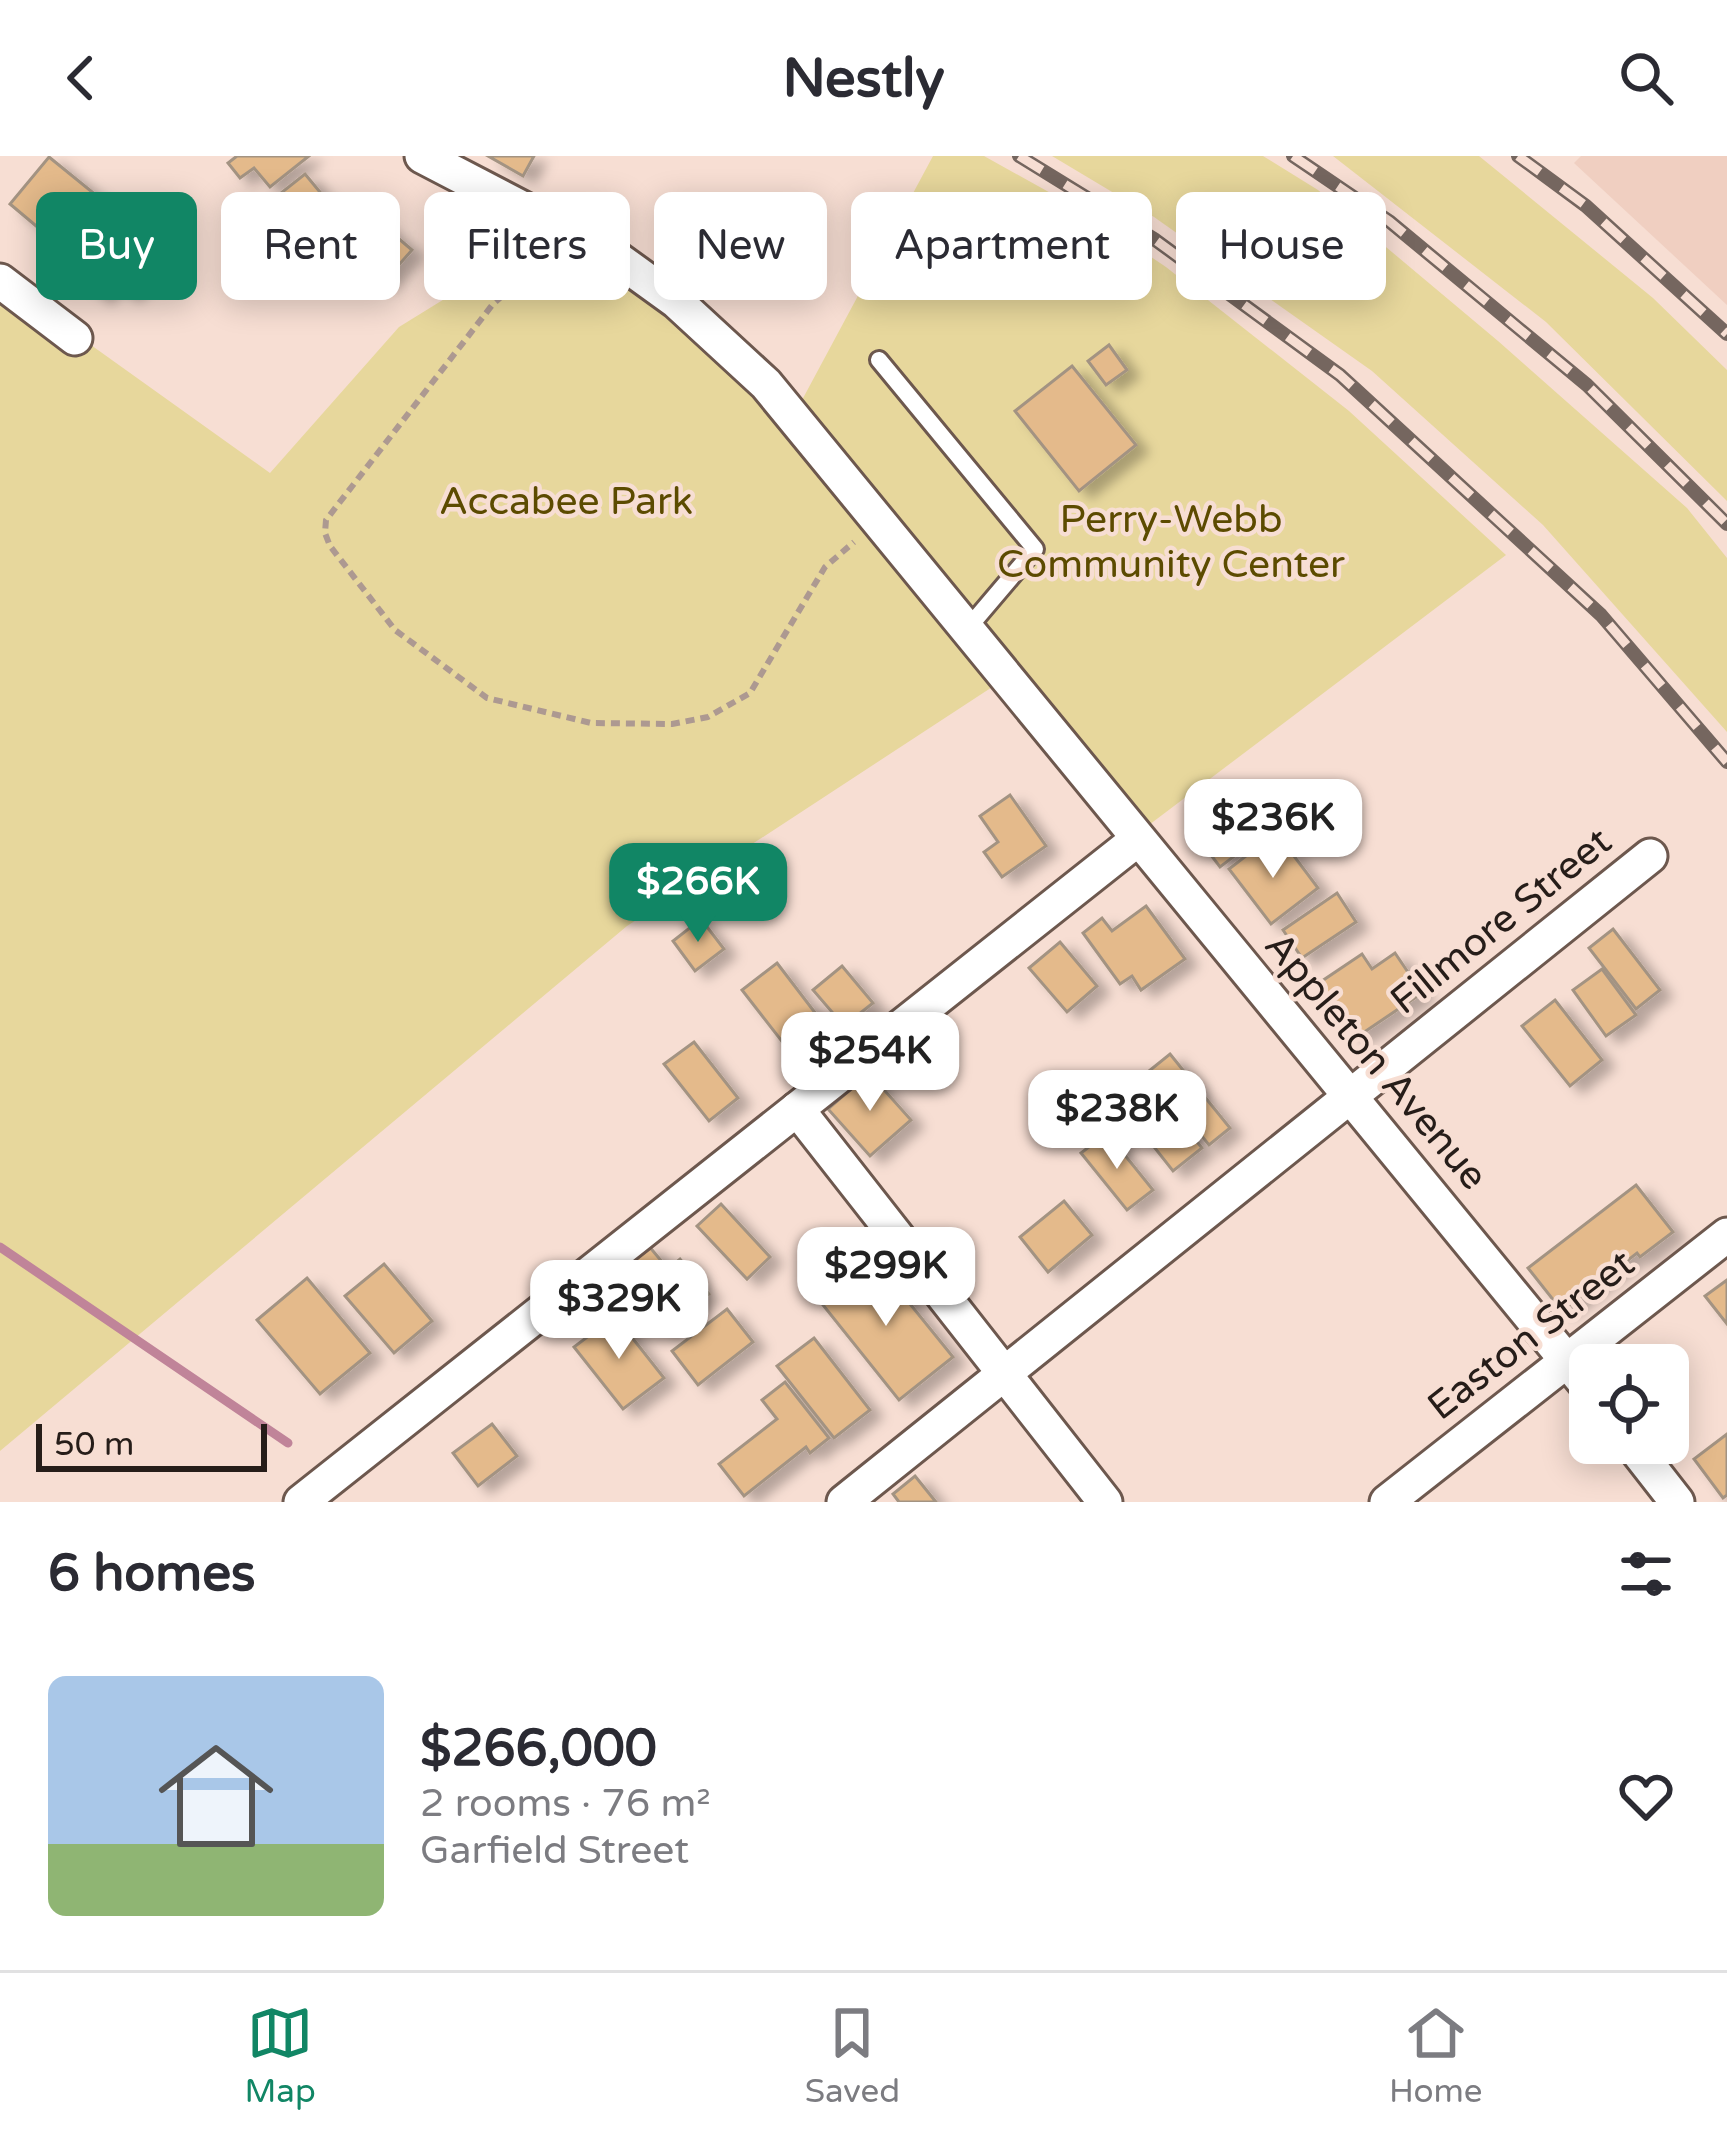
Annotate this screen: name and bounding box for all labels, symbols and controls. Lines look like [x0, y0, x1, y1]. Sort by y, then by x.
icon: back [48, 45, 114, 111]
icon: search [1613, 45, 1679, 111]
text: Nestly [783, 46, 944, 111]
chip: Buy [36, 192, 197, 300]
chip: Rent [221, 192, 400, 300]
chip: Filters [424, 192, 630, 300]
chip: New [654, 192, 827, 300]
chip: Apartment [851, 192, 1152, 300]
chip: House [1176, 192, 1386, 300]
park label: Accabee Park [439, 478, 693, 525]
park label: Perry-Webb Community Center [997, 496, 1345, 588]
pin: $236K [1189, 779, 1357, 881]
text: $236K [1211, 794, 1335, 841]
street label: Fillmore Street [1381, 818, 1621, 1024]
pin: $266K [614, 843, 782, 945]
text: $266K [636, 858, 760, 905]
street label: Appleton Avenue [1255, 923, 1497, 1199]
pin: $254K [786, 1012, 954, 1114]
text: $254K [808, 1027, 932, 1074]
pin: $238K [1033, 1070, 1201, 1172]
text: $238K [1055, 1085, 1179, 1132]
pin: $299K [802, 1227, 970, 1329]
street label: Easton Street [1419, 1240, 1644, 1430]
text: $299K [824, 1242, 948, 1289]
pin: $329K [535, 1260, 703, 1362]
text: $329K [557, 1275, 681, 1322]
map controls [1569, 1344, 1689, 1464]
button: locate [1569, 1344, 1689, 1464]
scale bar [36, 1418, 267, 1471]
text: 50 m [54, 1425, 134, 1464]
icon: filters [1613, 1541, 1679, 1607]
text: 6 homes [48, 1543, 256, 1605]
text: $266,000 [420, 1718, 657, 1780]
icon: home [144, 1724, 288, 1868]
icon: heart [1613, 1763, 1679, 1829]
text: 2 rooms · 76 m² [420, 1780, 711, 1827]
text: Garfield Street [420, 1827, 689, 1874]
tab: Map [244, 2000, 316, 2111]
tab: Saved [805, 2000, 900, 2111]
tab: Home [1389, 2000, 1483, 2111]

